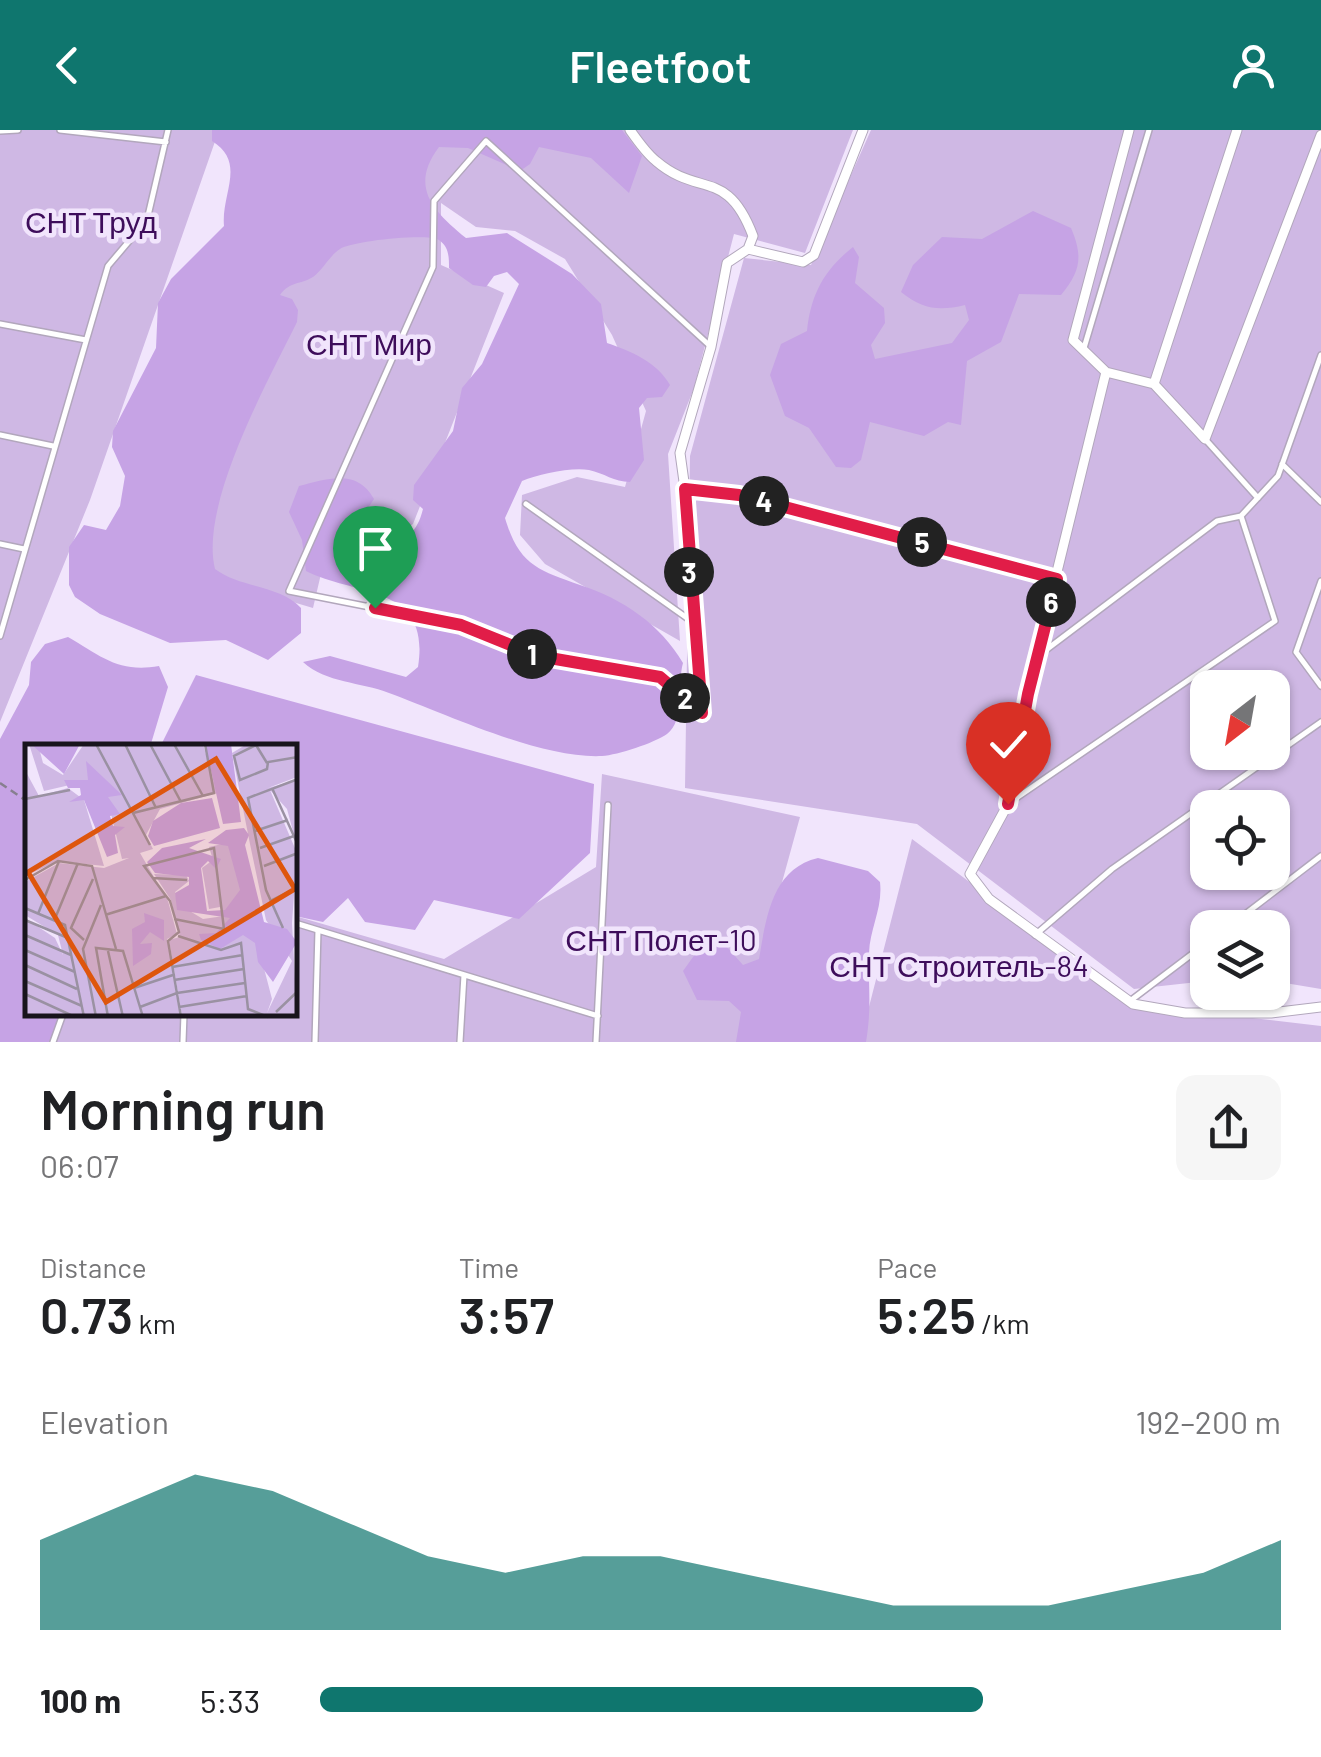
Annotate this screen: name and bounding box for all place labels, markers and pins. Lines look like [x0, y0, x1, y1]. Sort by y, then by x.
pin: 4 [739, 476, 789, 526]
pin [333, 506, 418, 609]
pin: 5 [897, 517, 947, 567]
pin: 3 [664, 547, 714, 597]
pin: 6 [1026, 577, 1076, 627]
pin: 1 [507, 629, 557, 679]
pin: 2 [660, 673, 710, 723]
pin [966, 702, 1051, 805]

